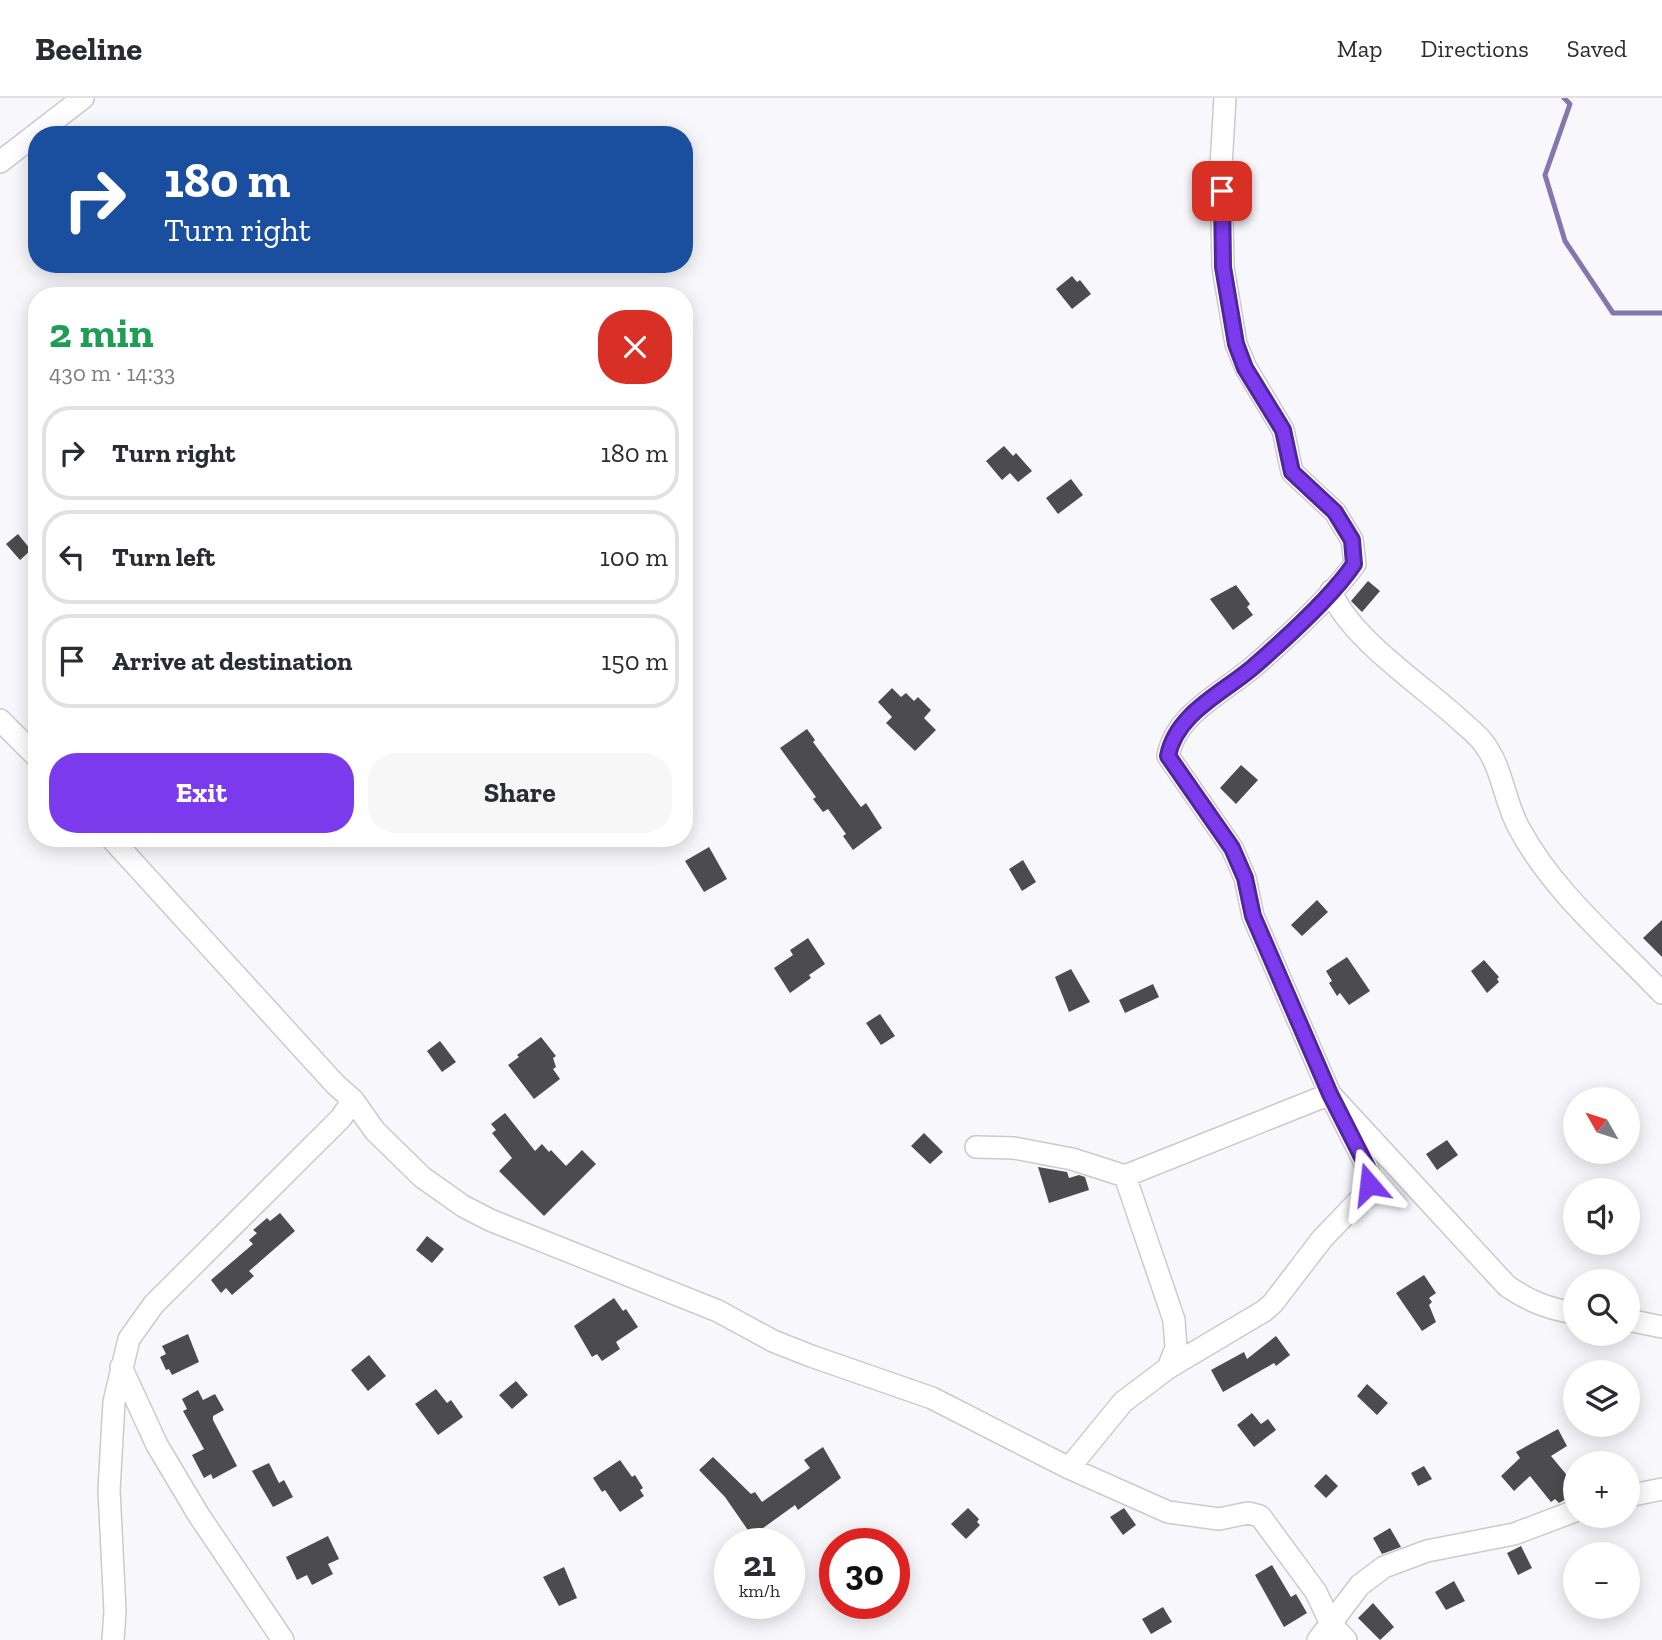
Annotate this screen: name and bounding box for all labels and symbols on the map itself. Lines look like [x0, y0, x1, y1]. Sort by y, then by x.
pin [1192, 161, 1252, 221]
north arrow [1563, 1087, 1640, 1164]
position arrow [1332, 1147, 1406, 1221]
speed limit sign: 30 [819, 1528, 910, 1619]

